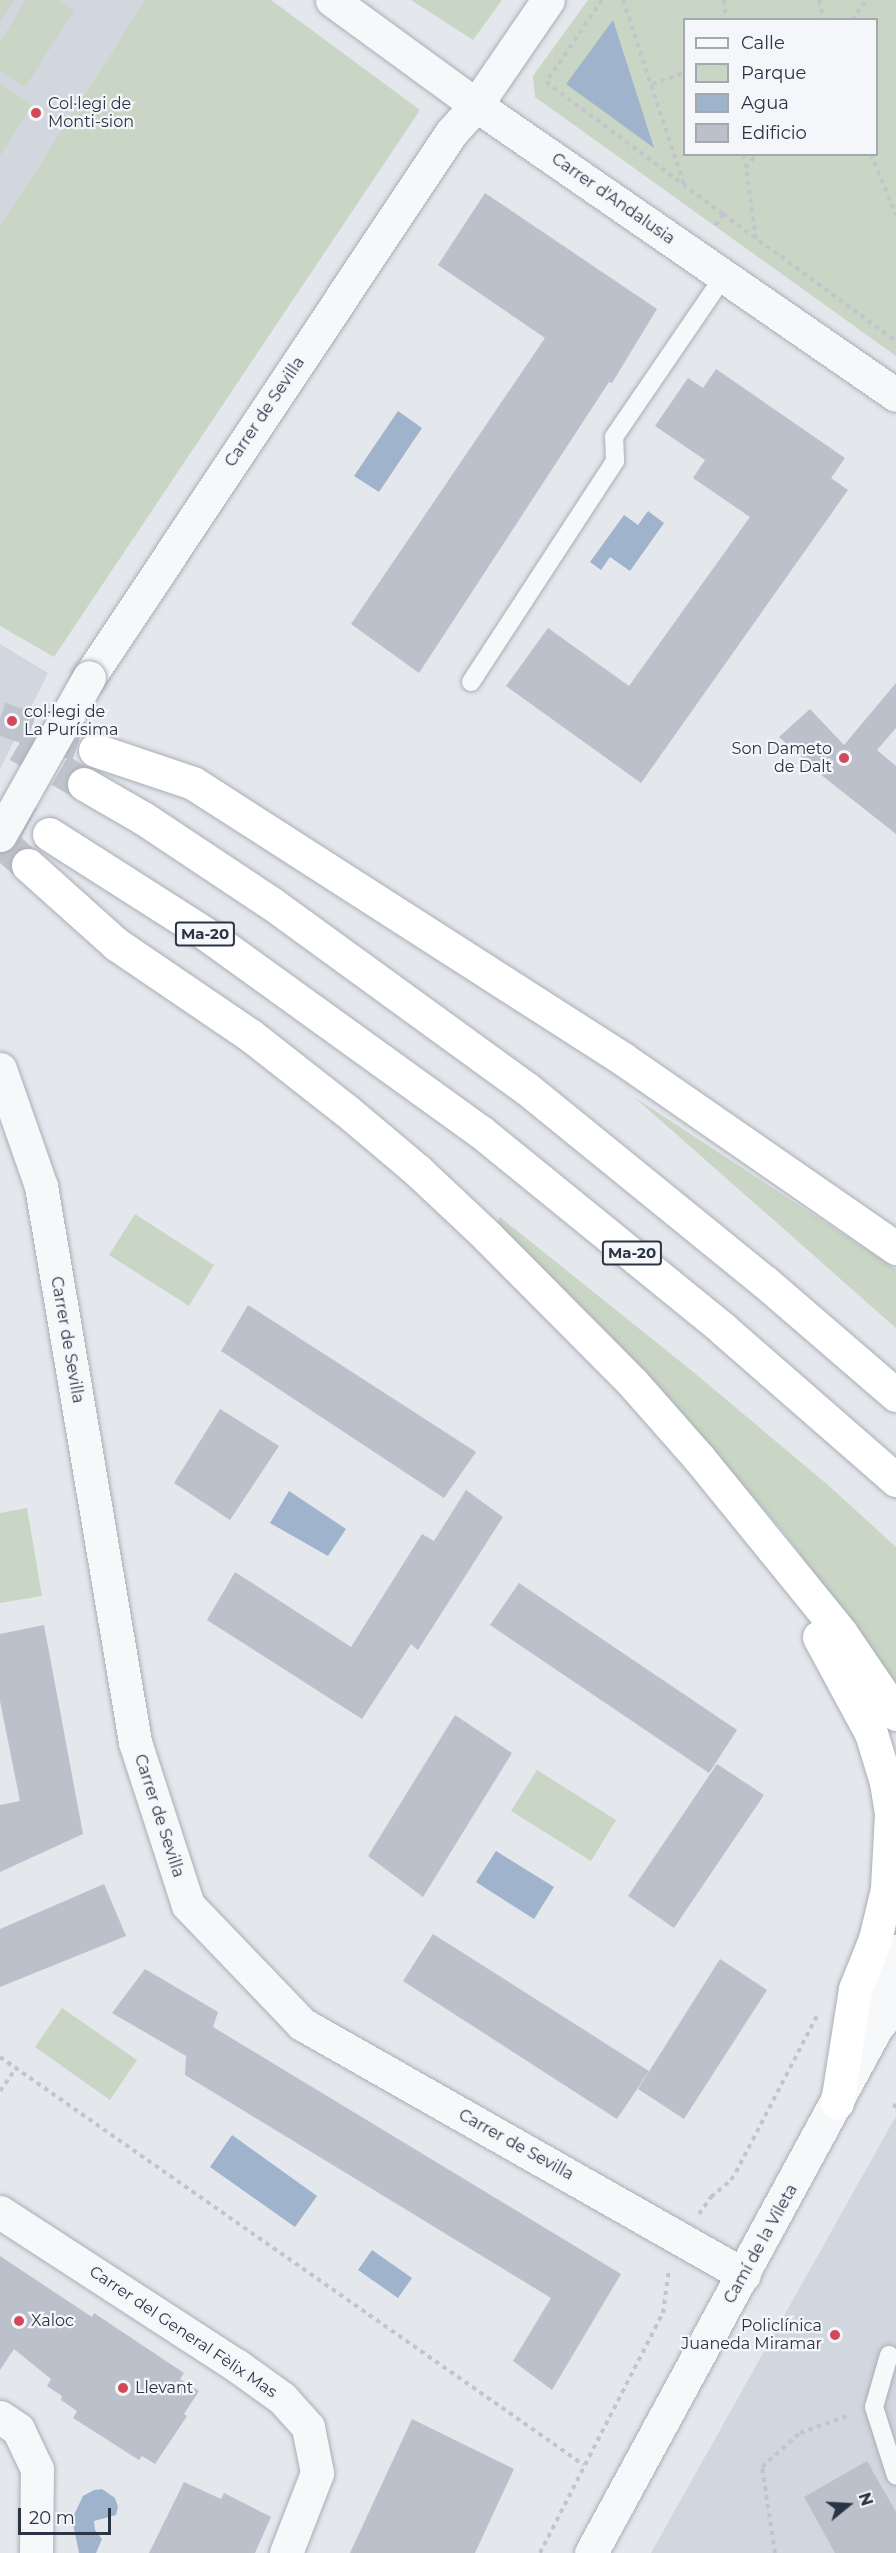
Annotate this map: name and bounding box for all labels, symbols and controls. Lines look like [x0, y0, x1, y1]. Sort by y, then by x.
legend [683, 18, 878, 156]
text: Calle [741, 32, 785, 54]
text: Parque [741, 62, 806, 84]
text: Agua [741, 92, 789, 114]
place label: Col·legi de Monti-sion [48, 94, 134, 132]
marker: Col·legi de Monti-sion [29, 106, 43, 120]
text: Edificio [741, 122, 807, 144]
street label: Carrer d'Andalusia [548, 149, 678, 249]
street label: Carrer de Sevilla [221, 353, 309, 471]
place label: col·legi de La Purísima [24, 702, 118, 740]
marker: col·legi de La Purísima [5, 714, 19, 728]
place label: Son Dameto de Dalt [732, 739, 832, 777]
marker: Son Dameto de Dalt [837, 751, 851, 765]
road number: Ma-20 [174, 922, 236, 946]
road number: Ma-20 [600, 1241, 664, 1265]
street label: Carrer de Sevilla [46, 1275, 88, 1405]
street label: Carrer de Sevilla [130, 1752, 188, 1880]
street label: Carrer de Sevilla [455, 2105, 577, 2185]
street label: Camí de la Vileta [720, 2181, 802, 2307]
street label: Carrer del General Fèlix Mas [86, 2262, 280, 2402]
place label: Xaloc [31, 2311, 74, 2331]
marker: Xaloc [12, 2314, 26, 2328]
place label: Policlínica Juaneda Miramar [681, 2316, 822, 2354]
marker: Policlínica Juaneda Miramar [826, 2326, 844, 2344]
place label: Llevant [135, 2378, 193, 2398]
marker: Llevant [116, 2381, 130, 2395]
north arrow [818, 2475, 878, 2535]
text: N [855, 2490, 877, 2508]
scale bar [21, 2496, 114, 2534]
text: 20 m [29, 2507, 75, 2529]

